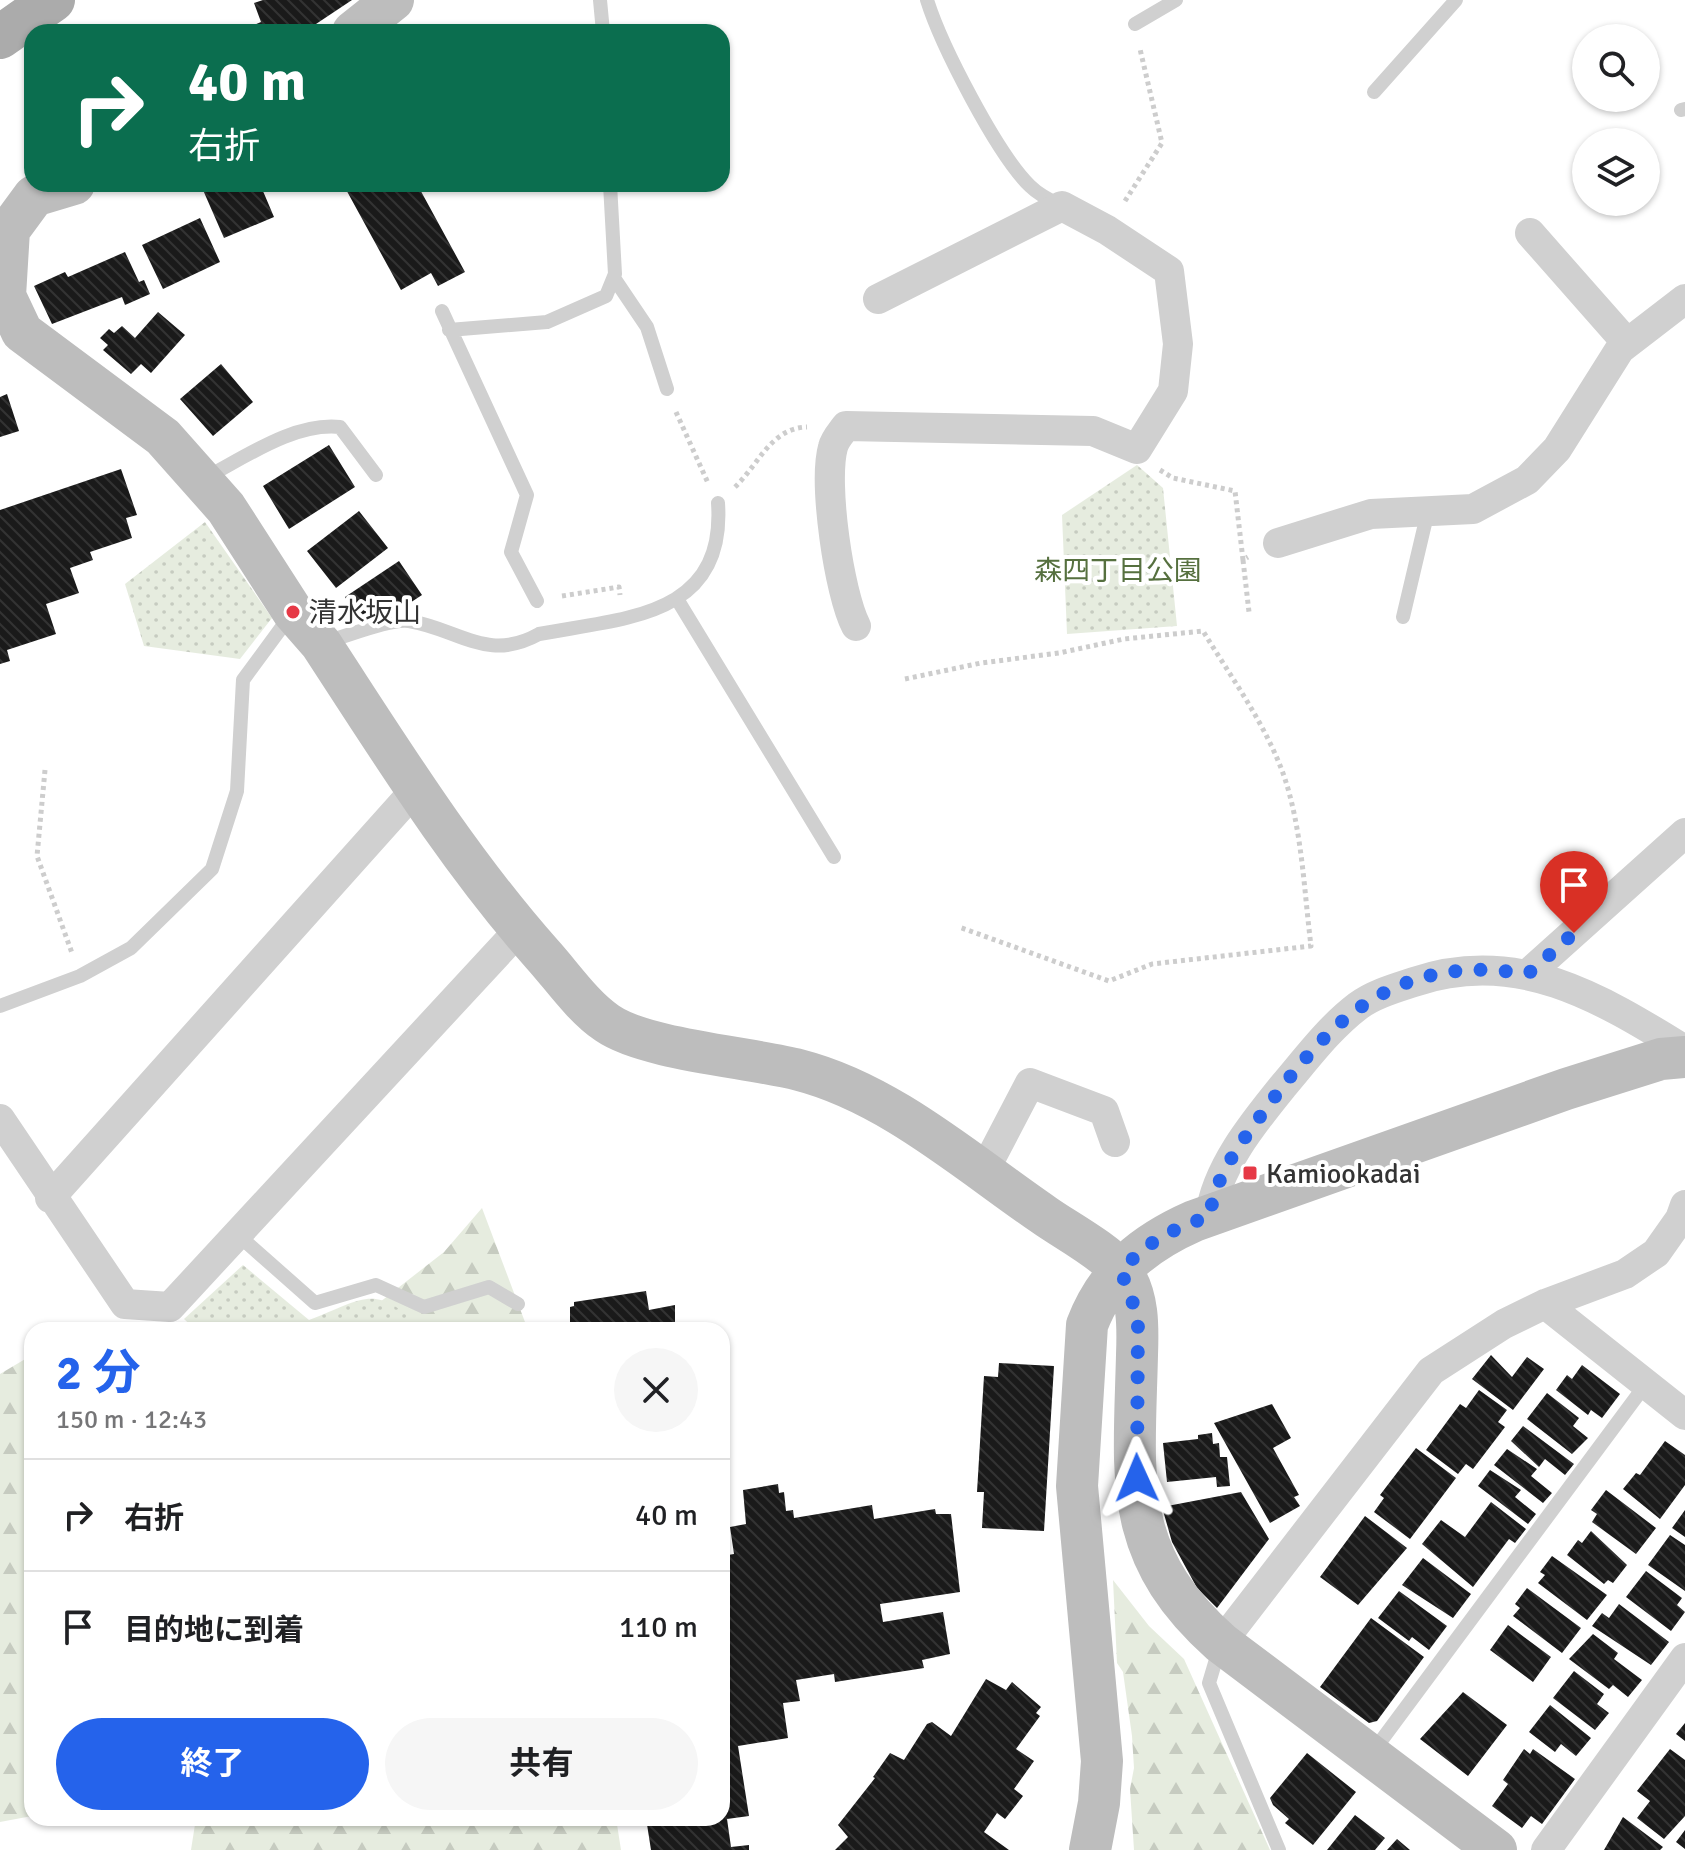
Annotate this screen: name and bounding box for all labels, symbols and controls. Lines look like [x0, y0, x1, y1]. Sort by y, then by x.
map controls [1572, 24, 1660, 216]
button: search [1572, 24, 1660, 112]
text: 40 m [188, 47, 306, 116]
icon: right [56, 56, 160, 160]
text: 右折 [188, 124, 260, 169]
button: layers [1572, 128, 1660, 216]
park label: 森四丁目公園 [1034, 554, 1202, 588]
place label: 清水坂山 [309, 596, 421, 630]
marker: 清水坂山 [284, 603, 302, 621]
pin [1540, 851, 1608, 933]
icon: arrive [1552, 863, 1596, 907]
place label: Kamiookadai [1266, 1157, 1421, 1191]
marker: Kamiookadai [1241, 1164, 1259, 1182]
text: 2 分 [56, 1344, 140, 1403]
button: close [614, 1348, 698, 1432]
text: 150 m · 12:43 [56, 1404, 207, 1436]
position arrow [1095, 1436, 1179, 1520]
icon: right [56, 1493, 100, 1537]
text: 40 m [635, 1497, 698, 1534]
text: 右折 [124, 1500, 184, 1537]
icon: arrive [56, 1605, 100, 1649]
text: 110 m [619, 1609, 698, 1646]
text: 目的地に到着 [124, 1612, 304, 1649]
button: 終了 [56, 1718, 369, 1810]
button: 共有 [385, 1718, 698, 1810]

